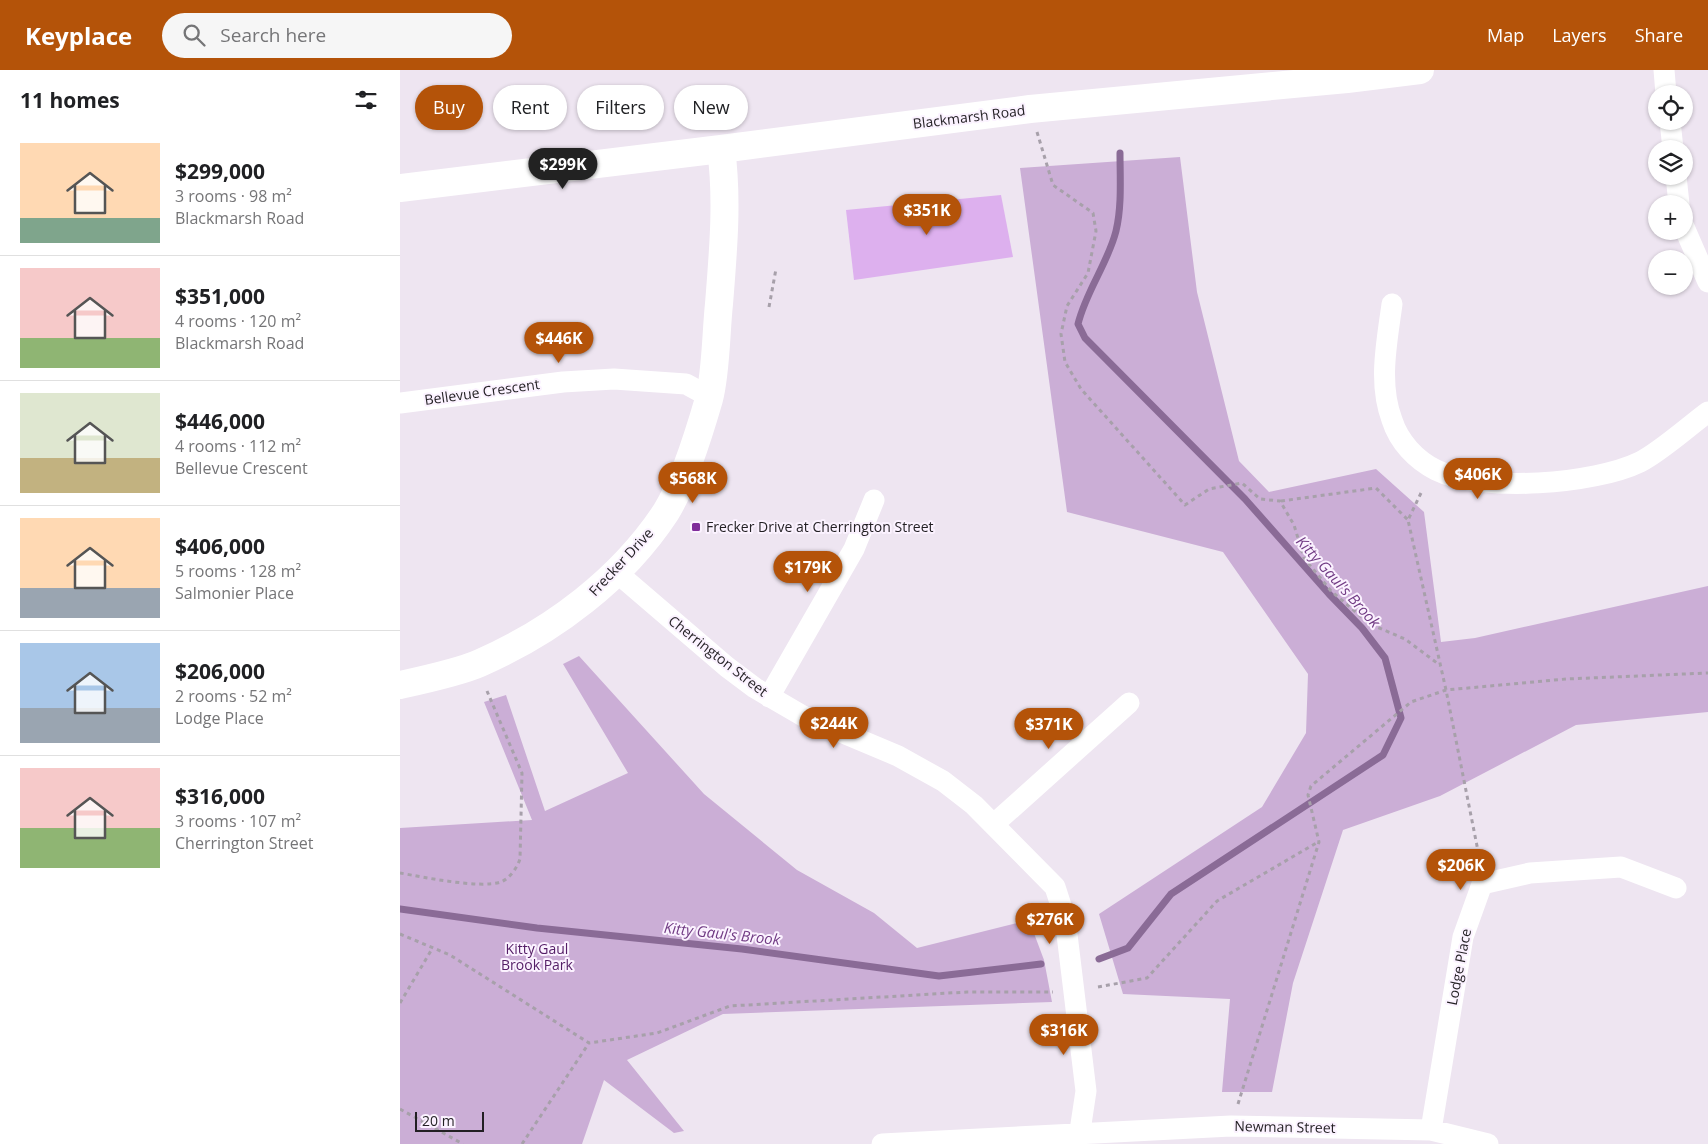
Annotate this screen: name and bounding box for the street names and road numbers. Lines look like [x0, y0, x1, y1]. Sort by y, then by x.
street label: Blackmarsh Road [912, 100, 1026, 133]
street label: Bellevue Crescent [423, 374, 541, 409]
street label: Frecker Drive [584, 523, 657, 600]
street label: Cherrington Street [665, 611, 772, 700]
street label: Lodge Place [1442, 927, 1475, 1007]
street label: Newman Street [1234, 1116, 1336, 1137]

